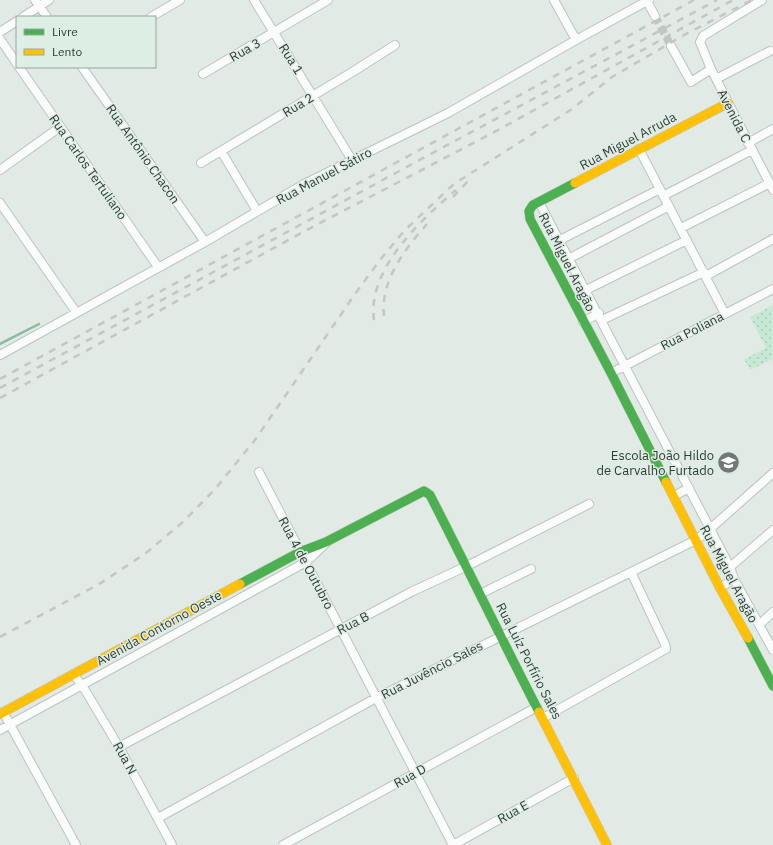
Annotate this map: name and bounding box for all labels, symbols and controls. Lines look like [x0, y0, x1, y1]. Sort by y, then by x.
legend [16, 16, 156, 68]
text: Livre [52, 24, 78, 39]
street label: Rua 3 [226, 34, 264, 66]
street label: Rua 1 [275, 40, 307, 78]
text: Lento [52, 44, 82, 59]
street label: Avenida C [713, 86, 755, 146]
street label: Rua 2 [279, 89, 317, 121]
street label: Rua Antônio Chacon [102, 101, 184, 207]
street label: Rua Miguel Arruda [577, 108, 679, 174]
street label: Rua Carlos Tertuliano [45, 111, 131, 223]
street label: Rua Manuel Sátiro [273, 144, 375, 208]
street label: Rua Miguel Aragão [535, 210, 599, 314]
street label: Rua Poliana [658, 308, 726, 354]
place label: Escola João Hildo de Carvalho Furtado [596, 447, 714, 479]
school or university icon: Escola João Hildo de Carvalho Furtado [716, 449, 742, 475]
street label: Rua 4 de Outubro [274, 514, 338, 612]
street label: Rua Miguel Aragão [696, 522, 762, 626]
street label: Avenida Contorno Oeste [93, 586, 225, 670]
street label: Rua Luíz Porfírio Sales [492, 600, 566, 722]
street label: Rua B [334, 607, 372, 639]
street label: Rua Juvêncio Sales [378, 637, 486, 703]
street label: Rua N [109, 739, 141, 777]
street label: Rua D [391, 760, 429, 792]
street label: Rua E [494, 796, 532, 828]

